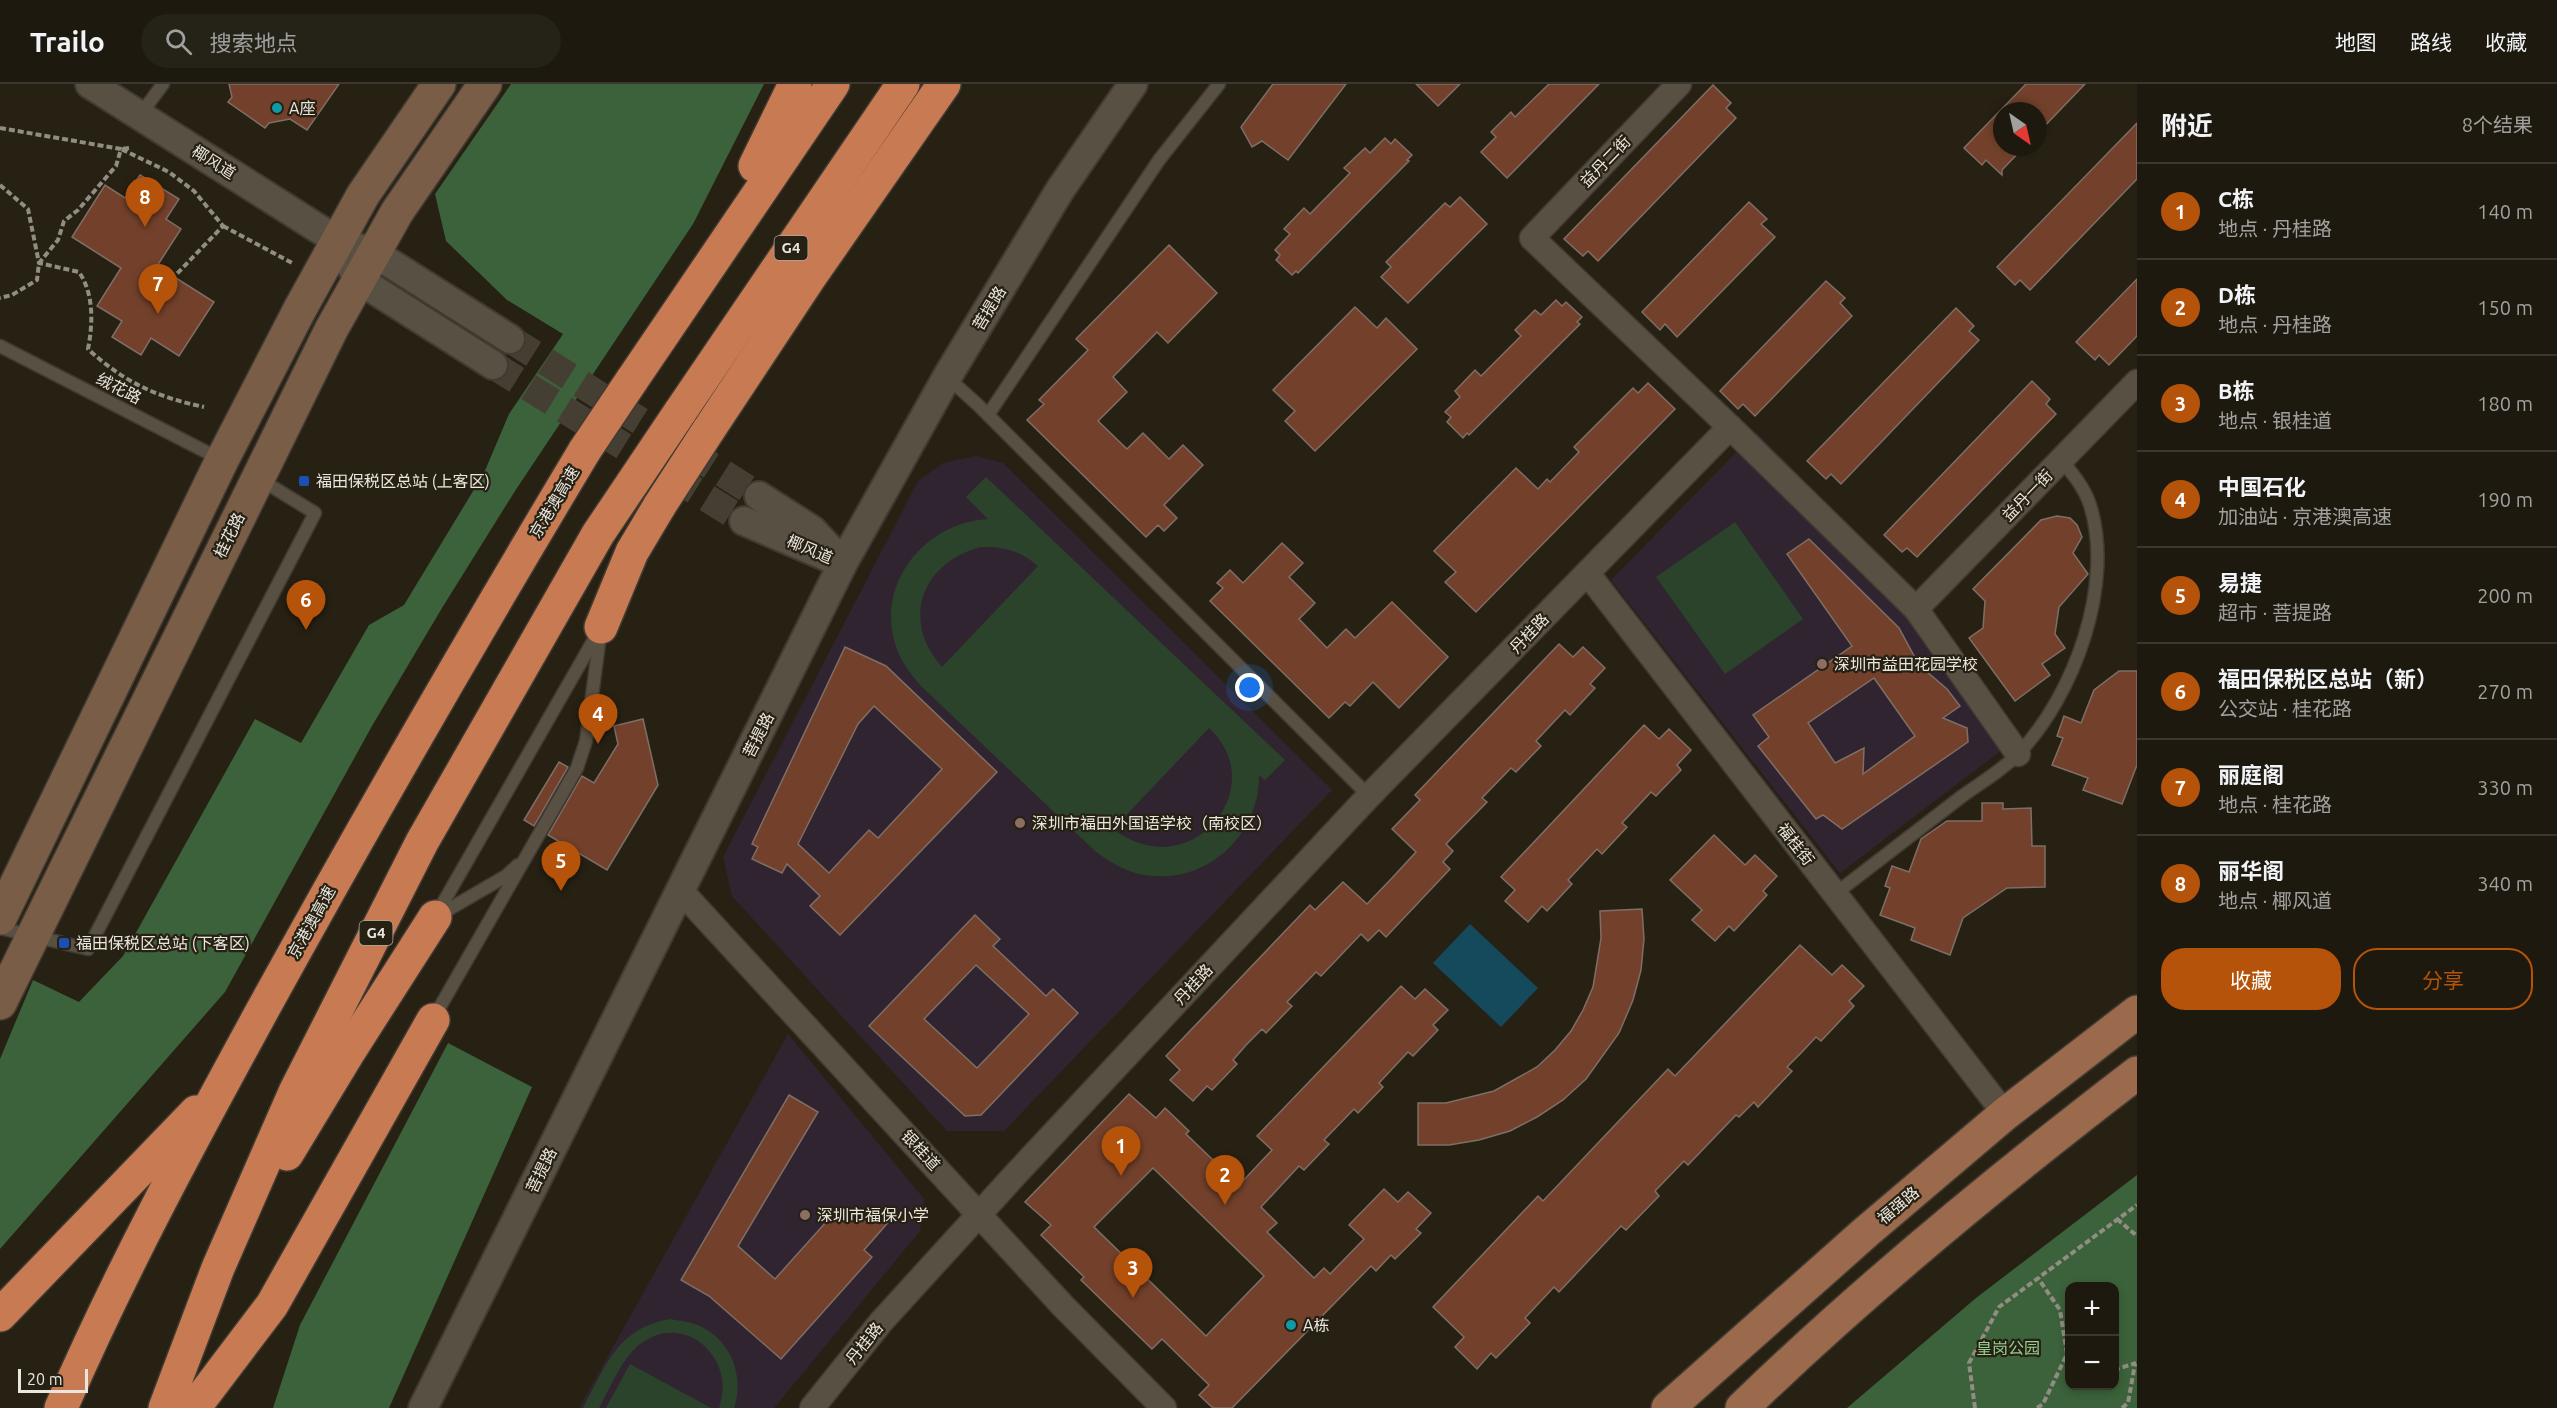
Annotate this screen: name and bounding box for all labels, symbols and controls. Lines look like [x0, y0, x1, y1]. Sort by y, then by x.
search box [141, 14, 561, 68]
icon: search [162, 25, 195, 58]
text: Trailo [30, 26, 105, 57]
text: 搜索地点 [210, 30, 298, 55]
text: 地图 [2335, 30, 2377, 54]
text: 路线 [2410, 30, 2452, 54]
text: 收藏 [2485, 30, 2527, 54]
place label: A座 [289, 99, 315, 117]
marker: A座 [270, 101, 284, 115]
north arrow [1993, 102, 2047, 156]
text: 附近 [2161, 111, 2213, 140]
text: 8个结果 [2462, 113, 2533, 136]
street label: 益丹二街 [1576, 132, 1634, 190]
street label: 椰风道 [189, 142, 239, 182]
pin: 8 [126, 178, 164, 227]
text: C栋 [2218, 186, 2254, 211]
text: 1 [2175, 200, 2186, 223]
text: 140 m [2477, 200, 2533, 223]
text: 地点 · 丹桂路 [2218, 217, 2332, 240]
road number: G4 [774, 236, 808, 260]
pin: 7 [138, 264, 178, 314]
text: D栋 [2218, 282, 2256, 307]
street label: 菩提路 [969, 283, 1009, 333]
text: 2 [2175, 296, 2186, 319]
text: 150 m [2477, 296, 2533, 319]
text: 地点 · 丹桂路 [2218, 313, 2332, 336]
street label: 绒花路 [94, 369, 144, 407]
text: B栋 [2218, 378, 2255, 403]
text: 3 [2175, 392, 2186, 415]
text: 180 m [2477, 392, 2533, 415]
text: 地点 · 银桂道 [2218, 409, 2332, 432]
street label: 京港澳高速 [526, 463, 582, 541]
street label: 益丹一街 [1998, 466, 2056, 524]
place label: 福田保税区总站 (上客区) [316, 472, 490, 491]
marker: 福田保税区总站 (上客区) [297, 474, 311, 488]
text: 中国石化 [2218, 474, 2306, 499]
text: 4 [2175, 488, 2186, 511]
text: 190 m [2477, 488, 2533, 511]
text: 加油站 · 京港澳高速 [2218, 505, 2392, 528]
street label: 桂花路 [210, 509, 248, 561]
street label: 椰风道 [784, 531, 836, 567]
text: 易捷 [2218, 570, 2262, 595]
pin: 6 [286, 580, 326, 630]
text: 5 [2175, 584, 2186, 607]
text: 200 m [2477, 584, 2533, 607]
text: 超市 · 菩提路 [2218, 601, 2332, 624]
street label: 丹桂路 [1506, 609, 1552, 657]
place label: 深圳市益田花园学校 [1834, 655, 1978, 673]
marker: 深圳市益田花园学校 [1815, 657, 1829, 671]
text: 福田保税区总站（新） [2218, 666, 2438, 691]
your location [1235, 673, 1264, 702]
text: 6 [2175, 680, 2186, 703]
text: 270 m [2477, 680, 2533, 703]
pin: 4 [578, 694, 618, 744]
text: 公交站 · 桂花路 [2218, 697, 2352, 720]
street label: 菩提路 [739, 710, 777, 760]
text: 丽庭阁 [2218, 762, 2284, 787]
text: 7 [2175, 776, 2186, 799]
text: 330 m [2477, 776, 2533, 799]
text: 地点 · 桂花路 [2218, 793, 2332, 816]
place label: 深圳市福田外国语学校（南校区） [1032, 814, 1272, 832]
marker: 深圳市福田外国语学校（南校区） [1013, 816, 1027, 830]
street label: 福桂街 [1774, 820, 1818, 868]
pin: 5 [542, 842, 580, 891]
text: 丽华阁 [2218, 858, 2284, 883]
text: 8 [2175, 872, 2186, 895]
text: 340 m [2477, 872, 2533, 895]
street label: 京港澳高速 [284, 883, 338, 961]
text: 地点 · 椰风道 [2218, 889, 2332, 912]
road number: G4 [360, 921, 392, 945]
place label: 福田保税区总站 (下客区) [76, 934, 250, 953]
marker: 福田保税区总站 (下客区) [57, 936, 71, 950]
button: 收藏 [2161, 948, 2341, 1010]
button: 分享 [2353, 948, 2533, 1010]
street label: 丹桂路 [1170, 960, 1216, 1008]
street label: 银桂道 [898, 1126, 944, 1174]
pin: 1 [1102, 1126, 1140, 1176]
street label: 菩提路 [522, 1144, 560, 1196]
pin: 2 [1206, 1156, 1244, 1205]
street label: 福强路 [1874, 1183, 1922, 1227]
place label: 深圳市福保小学 [817, 1206, 929, 1224]
marker: 深圳市福保小学 [798, 1208, 812, 1222]
pin: 3 [1114, 1248, 1152, 1298]
map controls [2065, 1282, 2119, 1390]
button: + [2065, 1282, 2119, 1336]
place label: A栋 [1303, 1316, 1329, 1334]
marker: A栋 [1284, 1318, 1298, 1332]
street label: 丹桂路 [842, 1319, 886, 1367]
button: − [2065, 1336, 2119, 1390]
park label: 皇岗公园 [1976, 1339, 2040, 1357]
scale bar [18, 1366, 88, 1394]
text: 20 m [27, 1370, 63, 1388]

